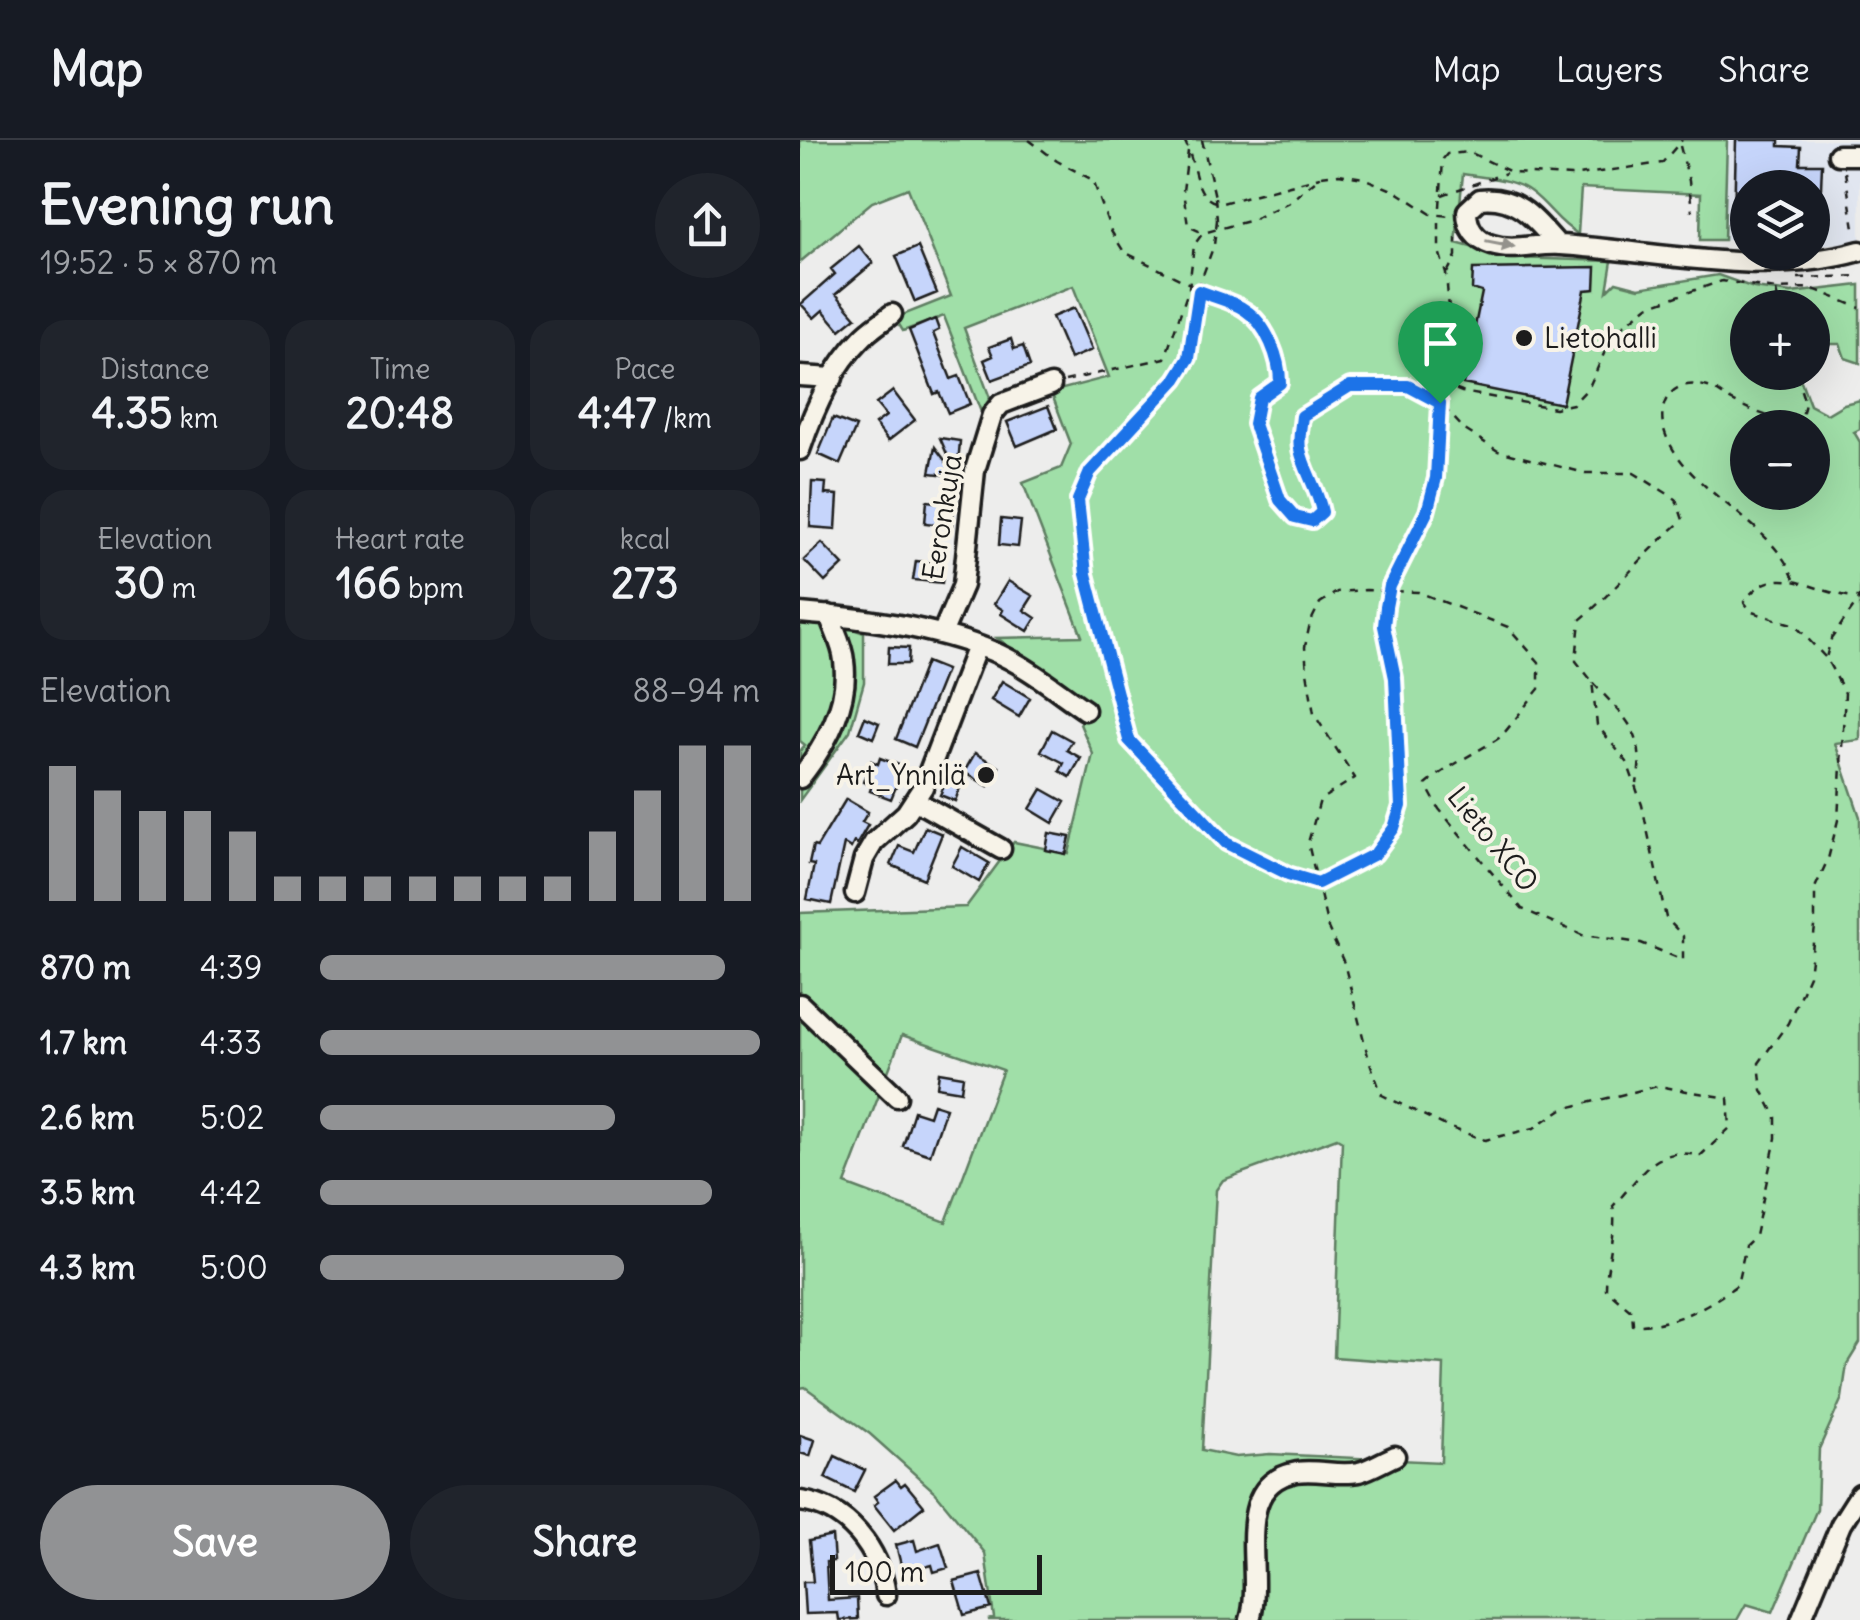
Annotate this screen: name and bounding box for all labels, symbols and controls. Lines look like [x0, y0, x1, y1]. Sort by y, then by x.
text: Map [50, 39, 143, 99]
text: Map [1433, 47, 1501, 91]
text: Layers [1556, 47, 1663, 91]
text: Share [1718, 47, 1810, 91]
text: Evening run [40, 170, 334, 239]
map controls [1730, 170, 1830, 510]
button: layers [1730, 170, 1830, 270]
button: share [655, 173, 760, 278]
one-way arrow [1484, 237, 1515, 253]
text: 19:52 · 5 × 870 m [40, 242, 277, 283]
button: + [1730, 290, 1830, 390]
pin [1398, 301, 1483, 404]
icon: arrive [1413, 316, 1468, 371]
place label: Lietohalli [1544, 320, 1657, 356]
marker: Lietohalli [1513, 327, 1535, 349]
text: Distance [100, 351, 210, 387]
text: Time [370, 351, 430, 387]
text: Pace [615, 351, 675, 387]
text: 4.35 [92, 387, 173, 439]
text: 20:48 [346, 387, 454, 439]
text: 4:47 [578, 387, 656, 439]
text: km [173, 400, 218, 436]
text: /km [656, 400, 712, 436]
button: − [1730, 410, 1830, 510]
street label: Eeronkuja [914, 452, 970, 582]
text: Elevation [98, 521, 212, 557]
text: Heart rate [335, 521, 465, 557]
text: kcal [620, 521, 670, 557]
text: 30 [114, 557, 165, 609]
text: 166 [336, 557, 401, 609]
text: 273 [611, 557, 679, 609]
text: m [165, 570, 196, 606]
text: bpm [401, 570, 464, 606]
text: Elevation [40, 670, 171, 711]
text: 88–94 m [632, 670, 760, 711]
place label: Art_Ynnilä [836, 757, 966, 793]
marker: Art_Ynnilä [975, 764, 997, 786]
street label: Lieto XCO [1440, 779, 1546, 899]
text: 870 m [40, 947, 131, 988]
text: 4:39 [200, 947, 262, 988]
text: 1.7 km [40, 1022, 127, 1063]
text: 4:33 [200, 1022, 262, 1063]
text: 2.6 km [40, 1097, 135, 1138]
text: 5:02 [200, 1097, 264, 1138]
text: 3.5 km [40, 1172, 135, 1213]
text: 4:42 [200, 1172, 262, 1213]
text: 4.3 km [40, 1247, 135, 1288]
text: 5:00 [200, 1247, 268, 1288]
button: Save [40, 1485, 390, 1600]
button: Share [410, 1485, 760, 1600]
scale bar [830, 1550, 1042, 1594]
text: 100 m [845, 1554, 924, 1590]

